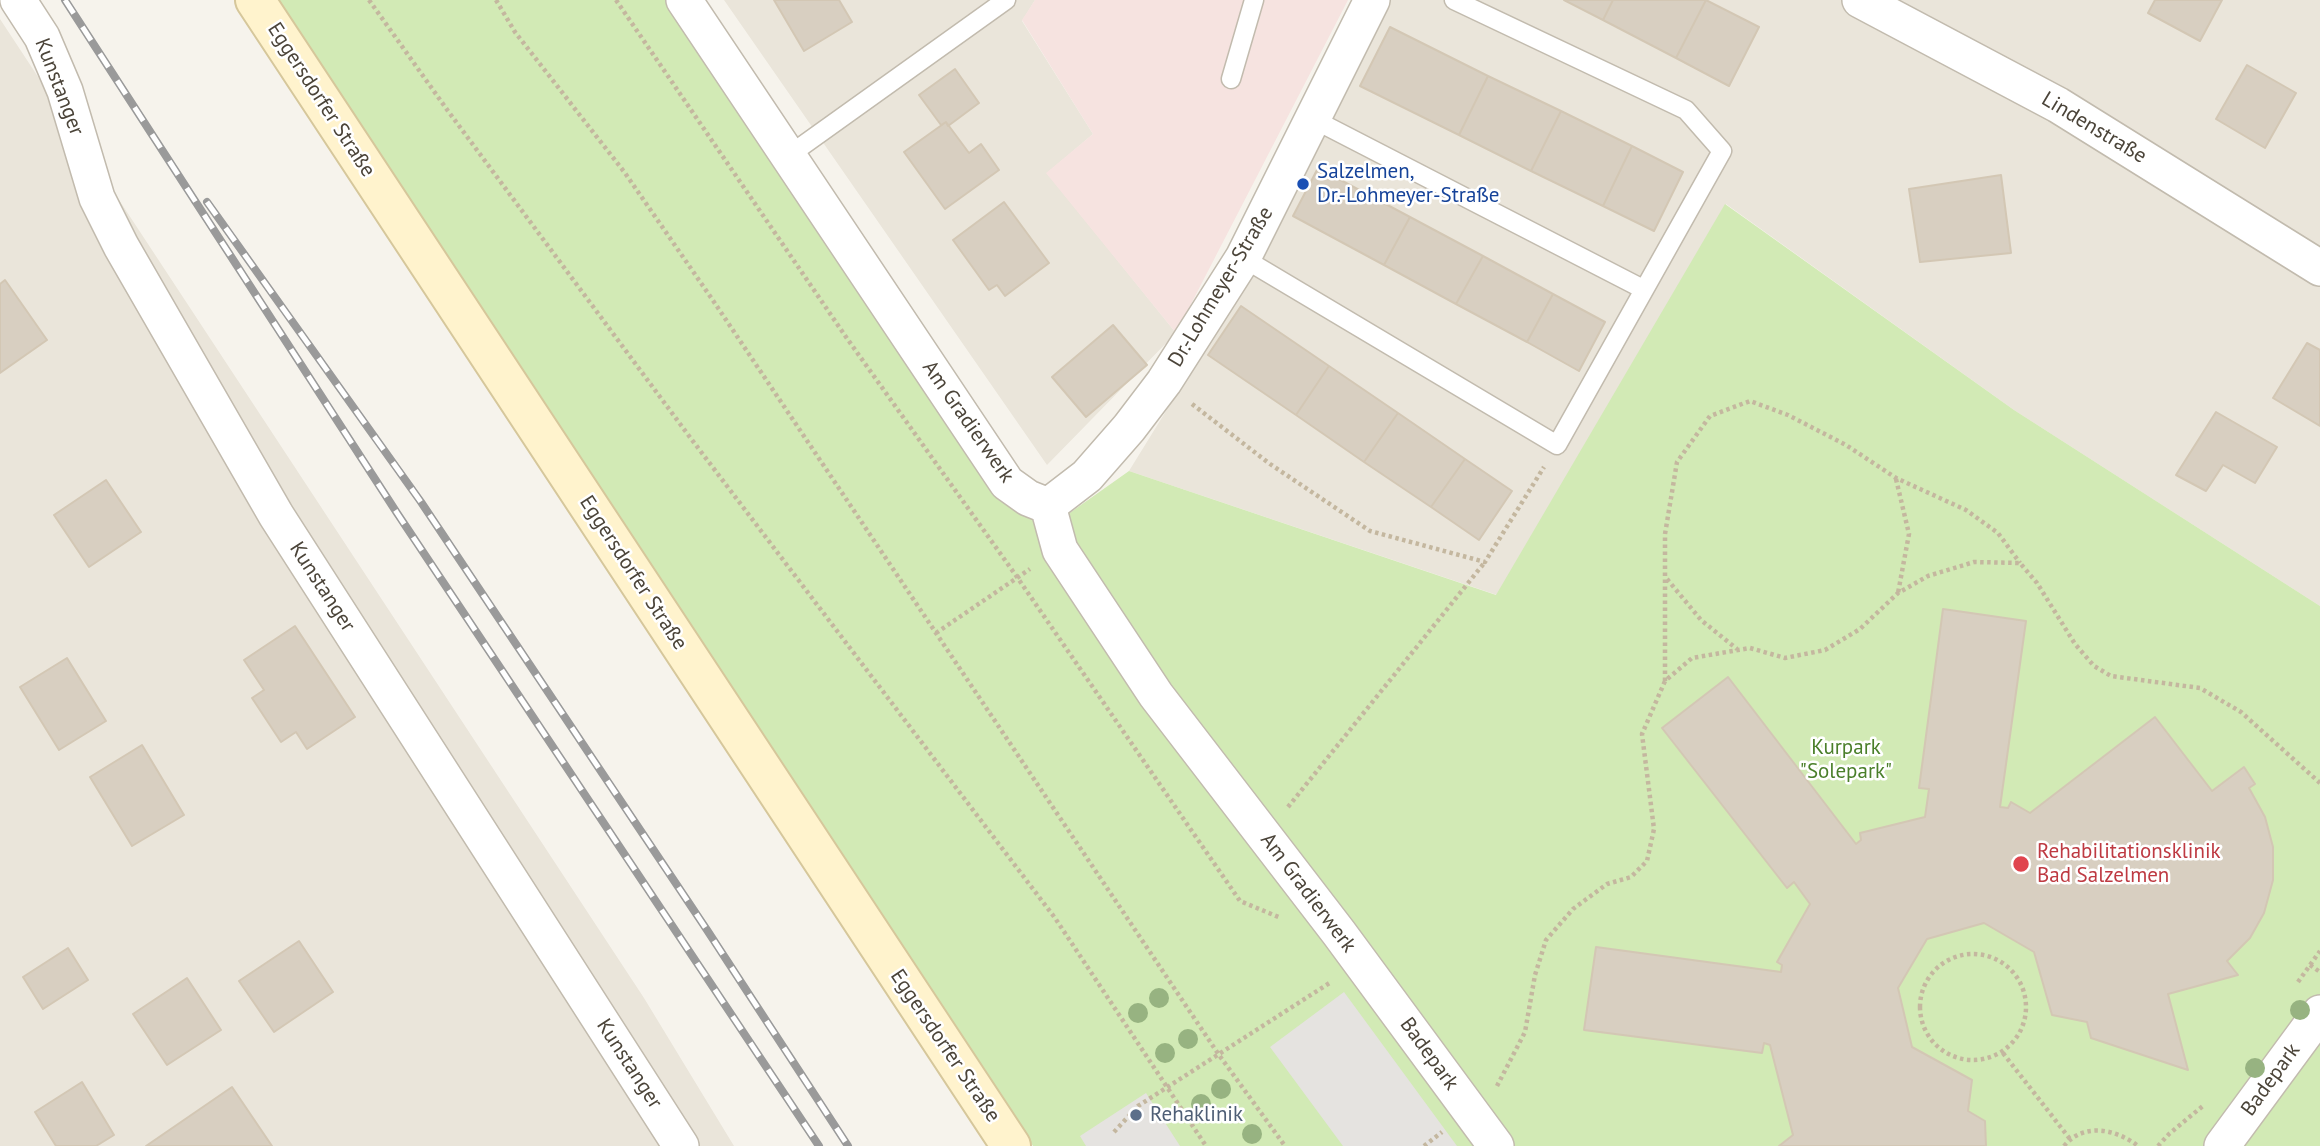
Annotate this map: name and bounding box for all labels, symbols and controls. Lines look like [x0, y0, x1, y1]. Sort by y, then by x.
street label: Eggersdorfer Straße [262, 18, 380, 182]
street label: Kunstanger [29, 35, 89, 139]
street label: Lindenstraße [2037, 87, 2151, 169]
place label: Salzelmen, Dr.-Lohmeyer-Straße [1317, 159, 1499, 209]
marker: Salzelmen, Dr.-Lohmeyer-Straße [1295, 176, 1311, 192]
street label: Dr.-Lohmeyer-Straße [1163, 202, 1279, 372]
street label: Am Gradierwerk [917, 356, 1019, 488]
street label: Eggersdorfer Straße [574, 491, 692, 655]
street label: Kunstanger [284, 537, 360, 637]
park label: Kurpark "Solepark" [1800, 735, 1892, 785]
street label: Am Gradierwerk [1255, 828, 1361, 958]
place label: Rehabilitationsklinik Bad Salzelmen [2037, 839, 2221, 889]
marker: Rehabilitationsklinik Bad Salzelmen [2011, 854, 2031, 874]
street label: Eggersdorfer Straße [885, 965, 1005, 1127]
street label: Badepark [1394, 1013, 1464, 1095]
street label: Kunstanger [591, 1014, 667, 1114]
street label: Badepark [2236, 1039, 2306, 1121]
place label: Rehaklinik [1150, 1102, 1243, 1128]
marker: Rehaklinik [1128, 1107, 1144, 1123]

